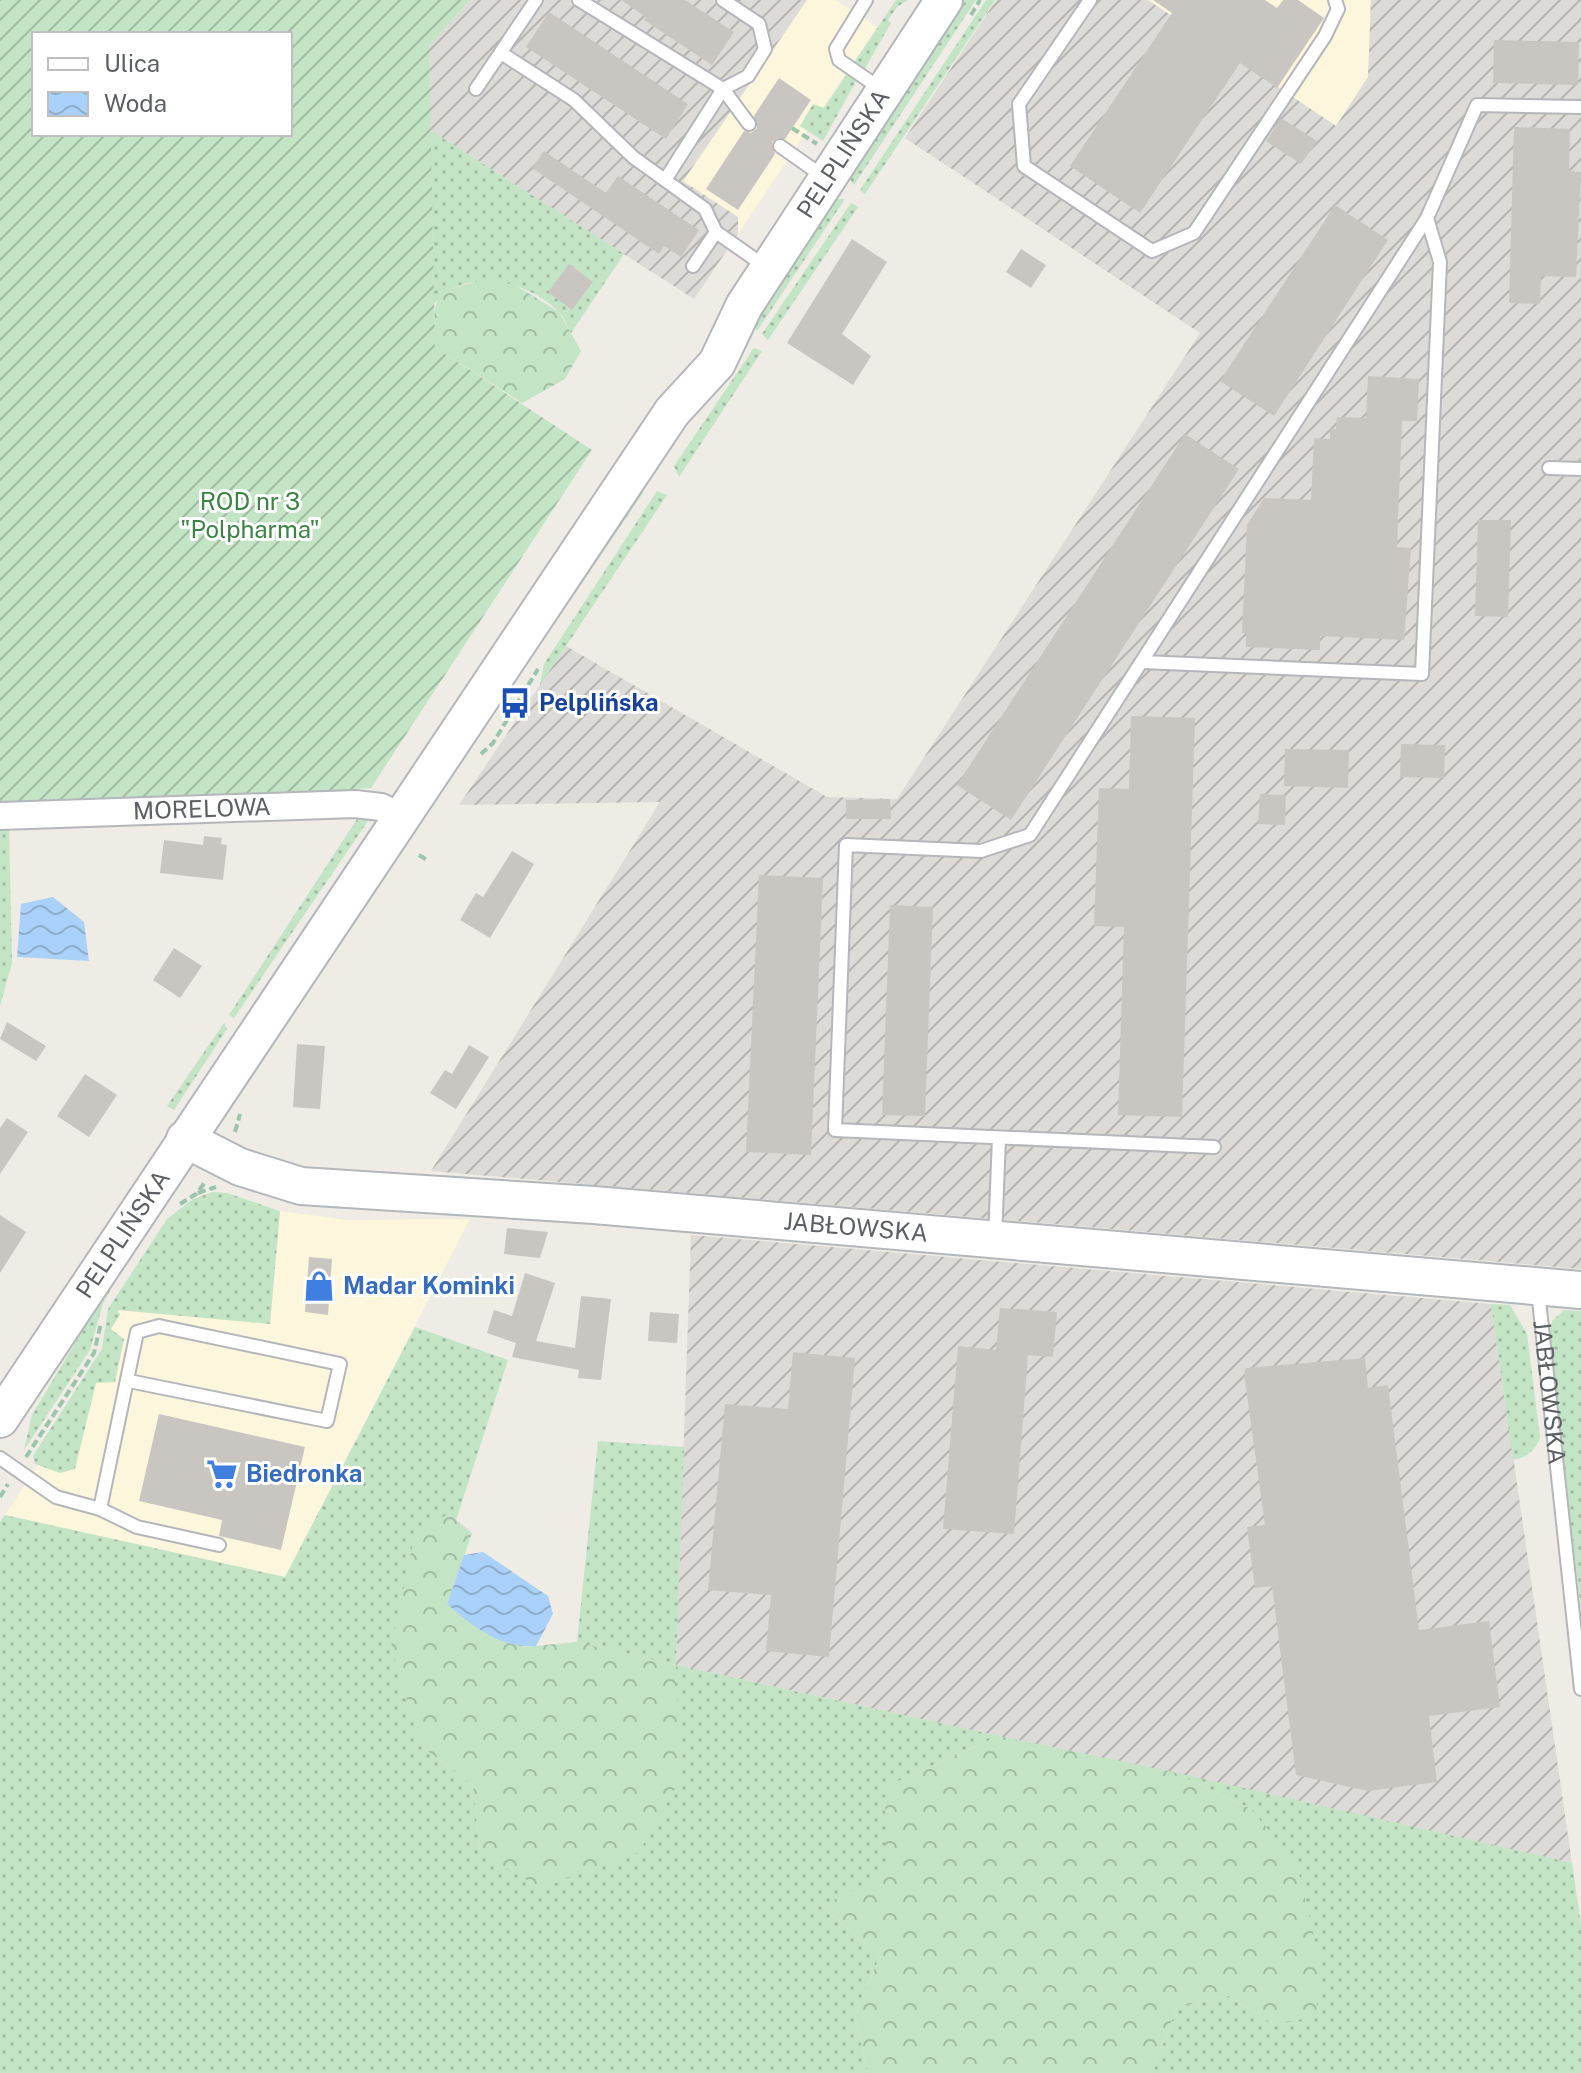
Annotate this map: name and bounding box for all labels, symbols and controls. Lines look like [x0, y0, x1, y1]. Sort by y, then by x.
legend [32, 32, 292, 136]
text: Ulica [104, 49, 160, 77]
street label: PELPLIŃSKA [790, 84, 895, 223]
text: Woda [104, 89, 167, 117]
park label: ROD nr 3 "Polpharma" [180, 487, 320, 543]
bus stop icon: Pelplińska [498, 686, 532, 720]
place label: Pelplińska [539, 688, 659, 716]
street label: MORELOWA [132, 792, 271, 825]
street label: PELPLIŃSKA [70, 1164, 175, 1303]
street label: JABŁOWSKA [783, 1206, 929, 1247]
shop icon: Madar Kominki [302, 1269, 336, 1303]
place label: Madar Kominki [343, 1271, 515, 1299]
street label: JABŁOWSKA [1528, 1319, 1572, 1466]
supermarket icon: Biedronka [205, 1457, 239, 1491]
place label: Biedronka [246, 1459, 362, 1487]

